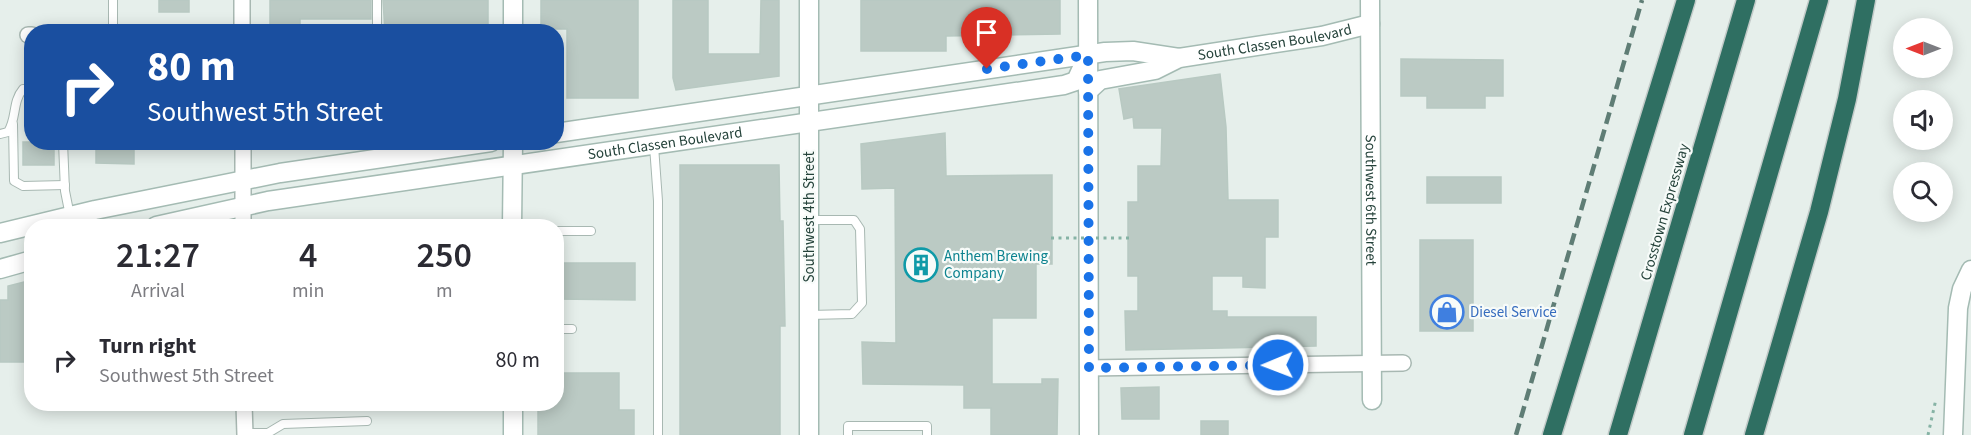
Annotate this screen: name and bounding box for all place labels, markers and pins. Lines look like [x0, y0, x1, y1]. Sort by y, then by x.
pin [961, 7, 1012, 69]
place label: Anthem Brewing Company [944, 246, 1049, 284]
building icon: Anthem Brewing Company [903, 247, 939, 283]
shop icon: Diesel Service [1429, 294, 1465, 330]
place label: Diesel Service [1470, 302, 1557, 323]

